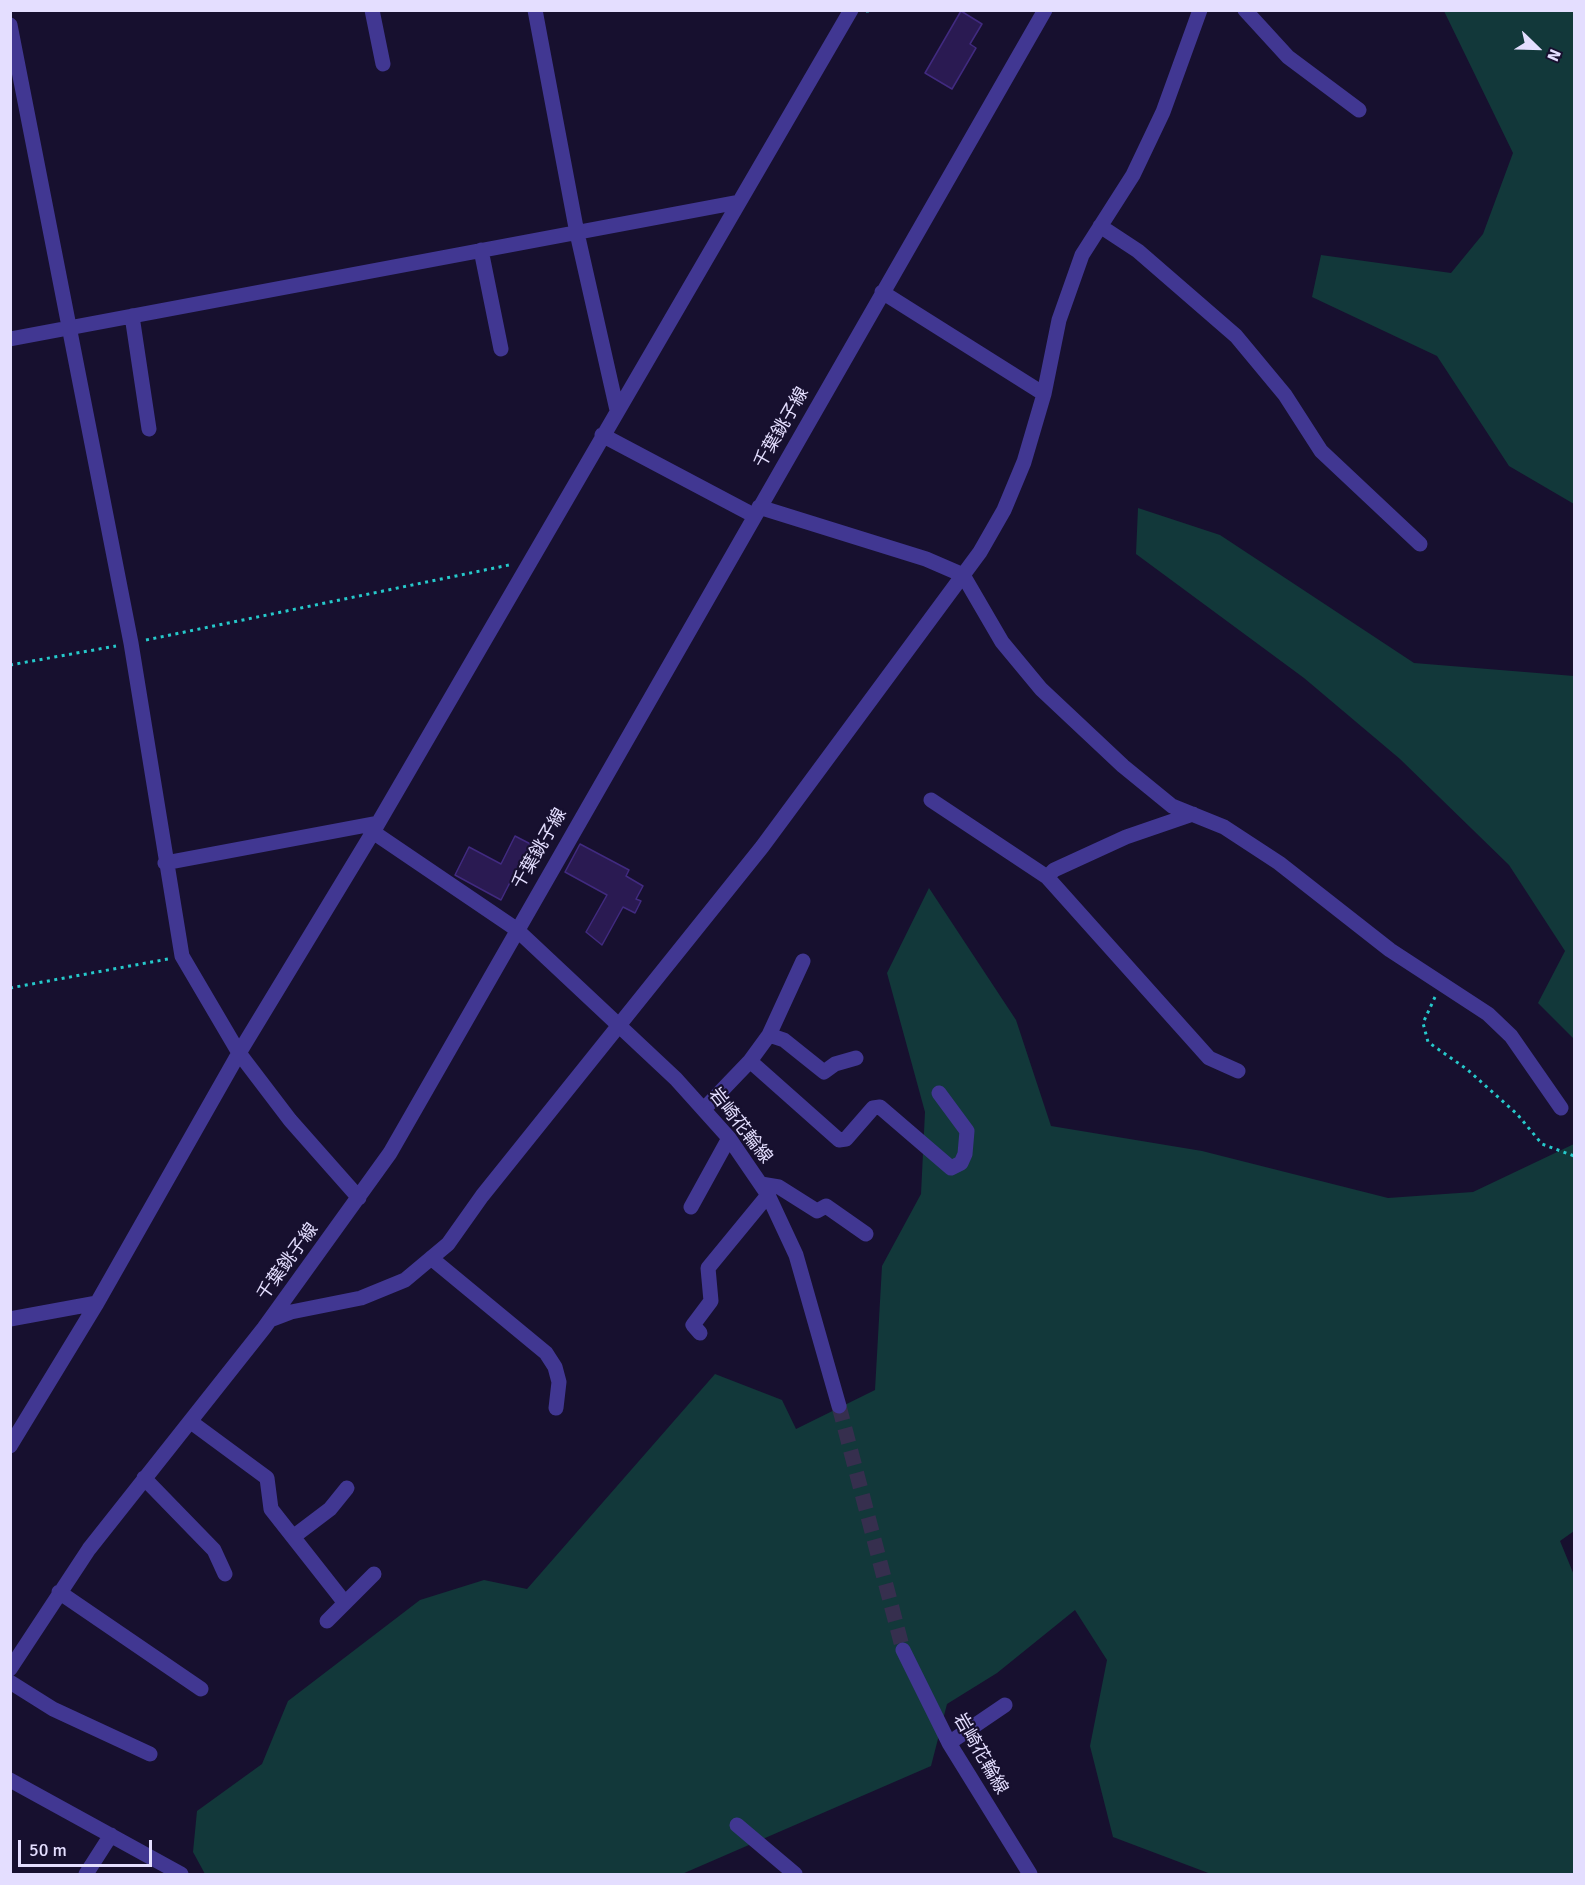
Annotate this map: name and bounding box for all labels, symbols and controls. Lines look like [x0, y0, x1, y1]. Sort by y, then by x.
north arrow [1507, 18, 1567, 78]
text: N [1542, 46, 1565, 64]
street label: 千葉銚子線 [750, 384, 814, 472]
street label: 千葉銚子線 [508, 805, 572, 893]
street label: 岩崎花輪線 [704, 1084, 776, 1168]
street label: 千葉銚子線 [253, 1219, 323, 1305]
street label: 岩崎花輪線 [948, 1710, 1012, 1798]
scale bar [21, 1828, 154, 1866]
text: 50 m [29, 1839, 67, 1861]

